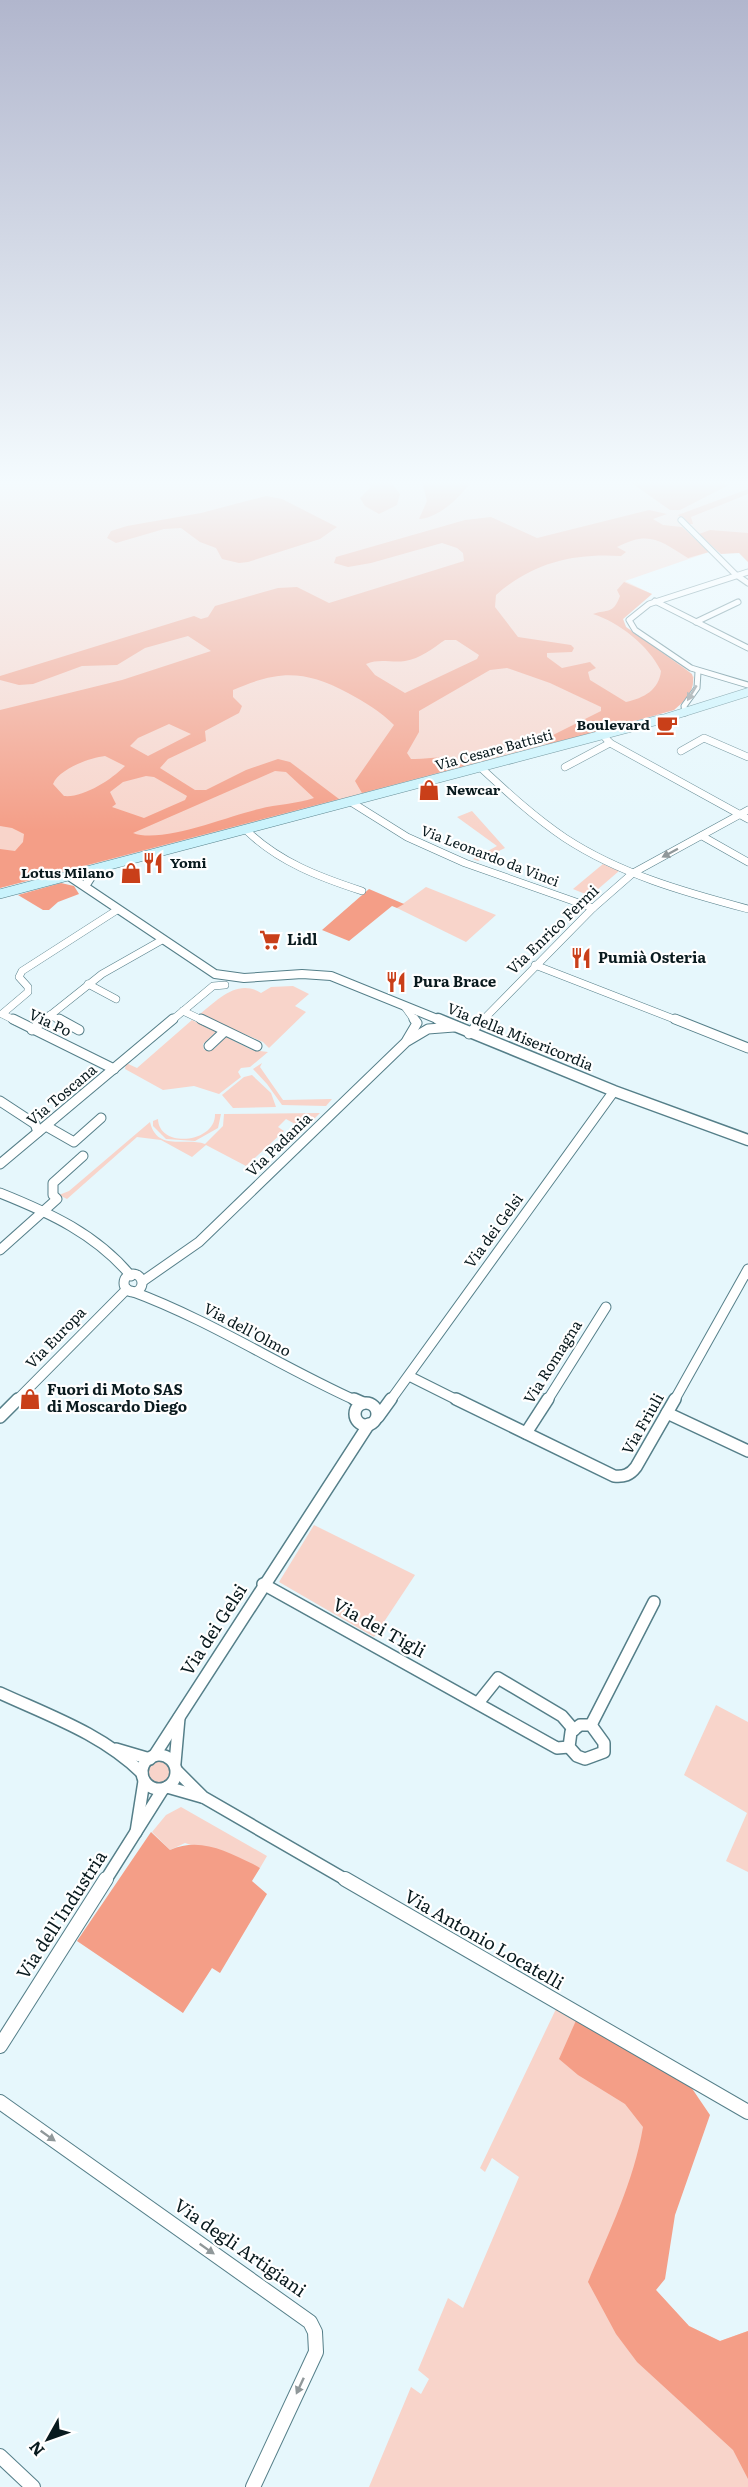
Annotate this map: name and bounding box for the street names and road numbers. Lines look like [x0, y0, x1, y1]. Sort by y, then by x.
street label: Via Cesare Battisti [433, 724, 555, 774]
street label: Via Leonardo da Vinci [418, 819, 563, 891]
street label: Via Enrico Fermi [501, 879, 603, 979]
street label: Via della Misericordia [444, 996, 598, 1076]
street label: Via Po [25, 1002, 76, 1042]
street label: Via Toscana [21, 1057, 102, 1130]
street label: Via Padania [240, 1106, 317, 1181]
street label: Via dei Gelsi [458, 1188, 528, 1272]
street label: Via dell'Olmo [200, 1296, 296, 1362]
street label: Via Europa [19, 1300, 91, 1373]
street label: Via Romagna [517, 1314, 587, 1408]
street label: Via Friuli [615, 1388, 669, 1458]
street label: Via dei Gelsi [173, 1578, 253, 1681]
street label: Via dei Tigli [328, 1590, 431, 1663]
street label: Via dell'Industria [9, 1844, 113, 1984]
street label: Via Antonio Locatelli [400, 1882, 570, 1996]
street label: Via degli Artigiani [169, 2191, 313, 2303]

